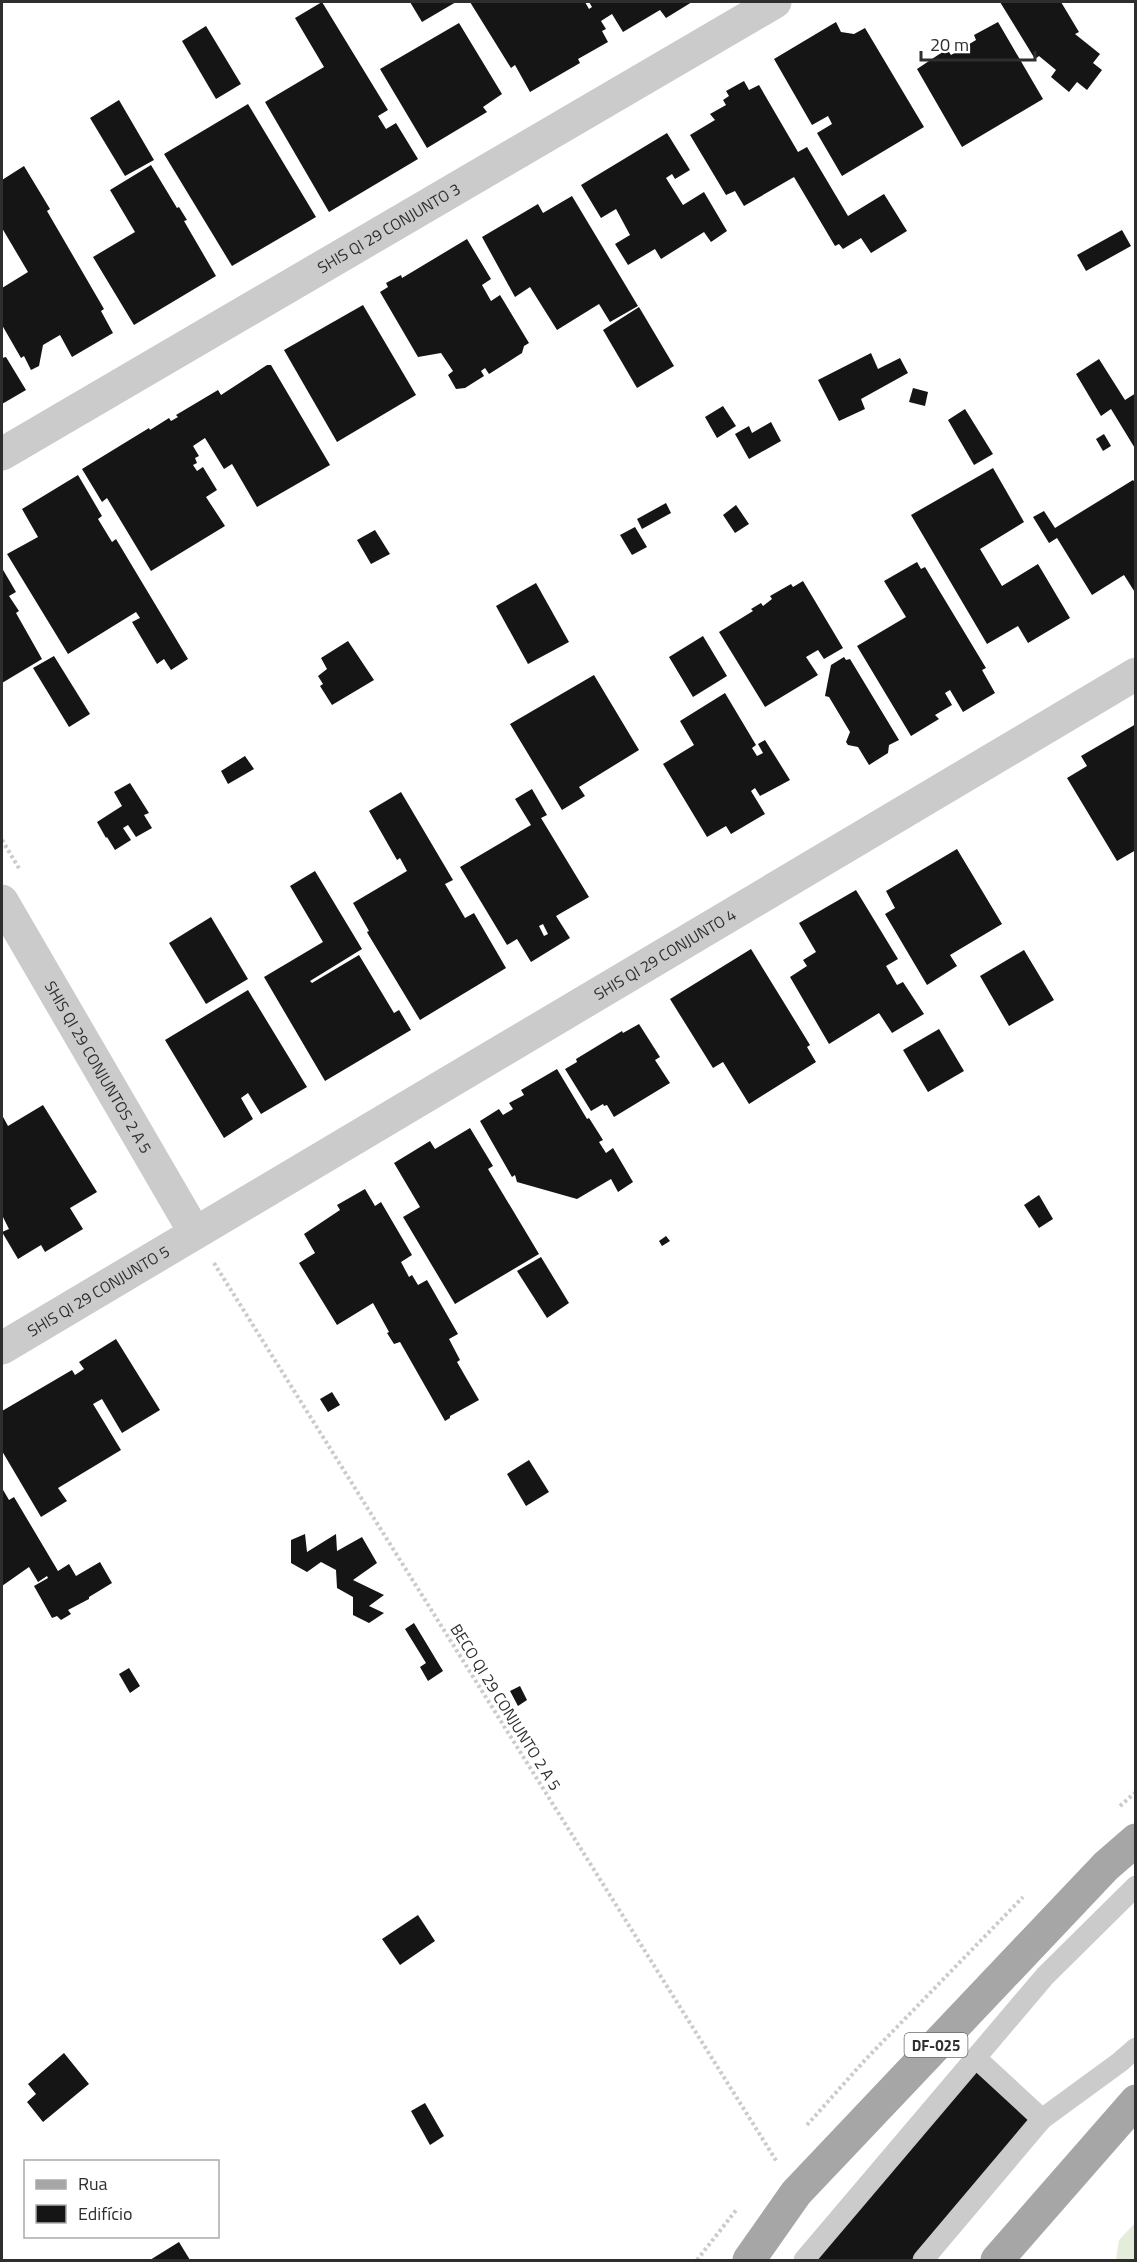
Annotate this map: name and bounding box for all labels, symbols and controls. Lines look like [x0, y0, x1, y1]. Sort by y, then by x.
scale bar [921, 24, 1035, 62]
text: 20 m [930, 31, 969, 58]
street label: SHIS QI 29 CONJUNTO 3 [313, 177, 465, 279]
street label: SHIS QI 29 CONJUNTO 4 [589, 902, 741, 1006]
street label: SHIS QI 29 CONJUNTOS 2 A 5 [39, 976, 158, 1158]
street label: SHIS QI 29 CONJUNTO 5 [23, 1239, 174, 1342]
street label: BECO QI 29 CONJUNTO 2 A 5 [445, 1619, 567, 1795]
road number: DF-025 [904, 2033, 968, 2057]
legend [24, 2160, 219, 2238]
text: Rua [78, 2170, 108, 2197]
text: Edifício [78, 2200, 132, 2227]

